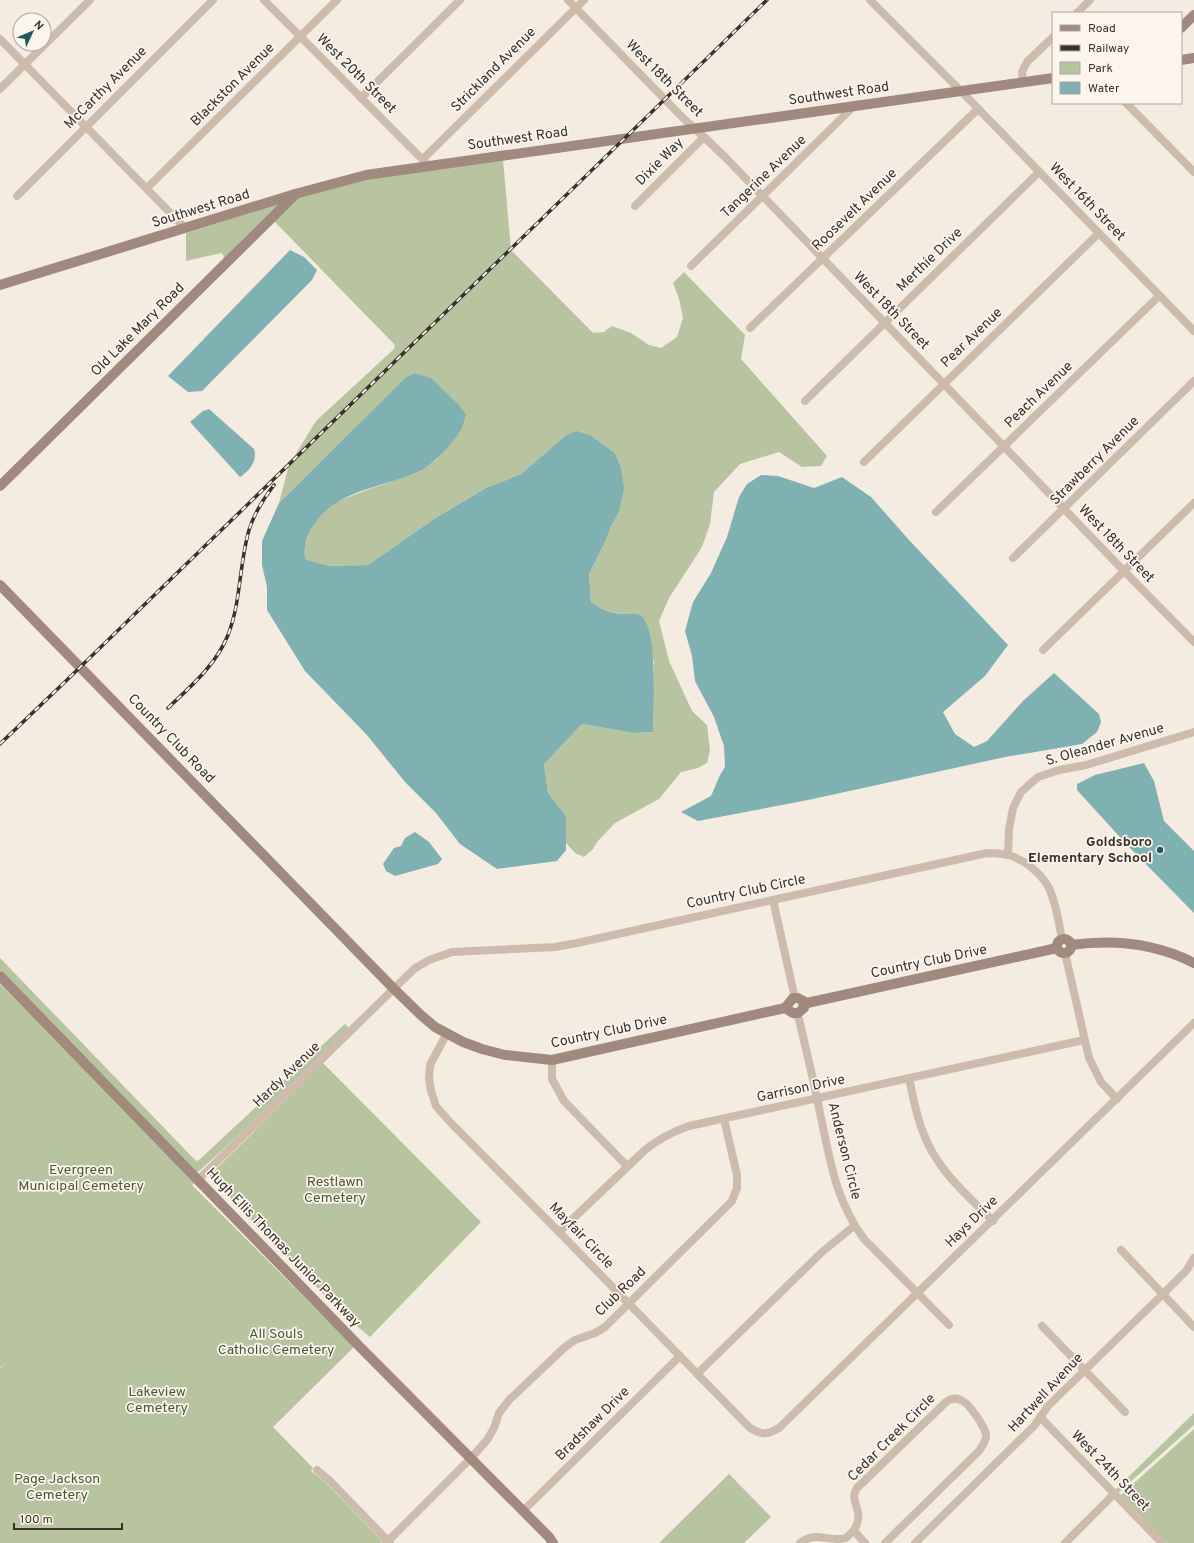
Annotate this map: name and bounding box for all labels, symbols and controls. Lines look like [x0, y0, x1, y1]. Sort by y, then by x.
north arrow [12, 12, 52, 52]
legend [1052, 12, 1182, 104]
text: N [31, 18, 46, 33]
text: Road [1088, 21, 1116, 37]
street label: Strickland Avenue [448, 24, 540, 116]
street label: West 20th Street [312, 30, 400, 118]
street label: West 18th Street [622, 37, 706, 121]
street label: Blackston Avenue [188, 40, 278, 130]
text: Railway [1088, 41, 1129, 57]
street label: McCarthy Avenue [61, 43, 151, 133]
text: Park [1088, 61, 1113, 77]
street label: Southwest Road [788, 79, 890, 109]
text: Water [1088, 81, 1120, 97]
street label: Southwest Road [467, 124, 569, 154]
street label: Tangerine Avenue [718, 132, 810, 222]
street label: Dixie Way [633, 135, 687, 189]
street label: West 16th Street [1045, 159, 1129, 245]
street label: Roosevelt Avenue [809, 165, 901, 255]
street label: Southwest Road [150, 186, 252, 232]
street label: Merthie Drive [894, 224, 966, 296]
street label: West 18th Street [849, 268, 933, 354]
street label: Old Lake Mary Road [88, 280, 188, 380]
street label: Pear Avenue [938, 304, 1006, 372]
street label: Peach Avenue [1001, 358, 1077, 432]
street label: Strawberry Avenue [1047, 413, 1143, 509]
street label: West 18th Street [1074, 501, 1158, 587]
street label: Country Club Road [124, 691, 218, 787]
street label: S. Oleander Avenue [1044, 720, 1166, 770]
place label: Goldsboro Elementary School [1028, 834, 1152, 867]
marker: Goldsboro Elementary School [1155, 845, 1165, 855]
street label: Country Club Circle [685, 871, 807, 913]
street label: Country Club Drive [869, 941, 989, 983]
street label: Country Club Drive [549, 1011, 669, 1053]
street label: Hardy Avenue [250, 1039, 324, 1111]
street label: Garrison Drive [755, 1071, 847, 1107]
street label: Anderson Circle [824, 1101, 864, 1201]
park label: Evergreen Municipal Cemetery [18, 1162, 144, 1195]
street label: Hugh Ellis Thomas Junior Parkway [202, 1165, 364, 1331]
park label: Restlawn Cemetery [304, 1174, 366, 1207]
street label: Hays Drive [942, 1193, 1002, 1251]
street label: Mayfair Circle [545, 1199, 617, 1273]
street label: Club Road [592, 1264, 650, 1320]
park label: All Souls Catholic Cemetery [218, 1326, 334, 1359]
street label: Hartwell Avenue [1005, 1350, 1087, 1436]
street label: Bradshaw Drive [552, 1383, 634, 1465]
park label: Lakeview Cemetery [126, 1384, 188, 1417]
street label: Cedar Creek Circle [845, 1391, 939, 1485]
street label: West 24th Street [1067, 1427, 1153, 1515]
park label: Page Jackson Cemetery [14, 1471, 100, 1504]
scale bar [14, 1505, 122, 1531]
text: 100 m [20, 1512, 53, 1528]

